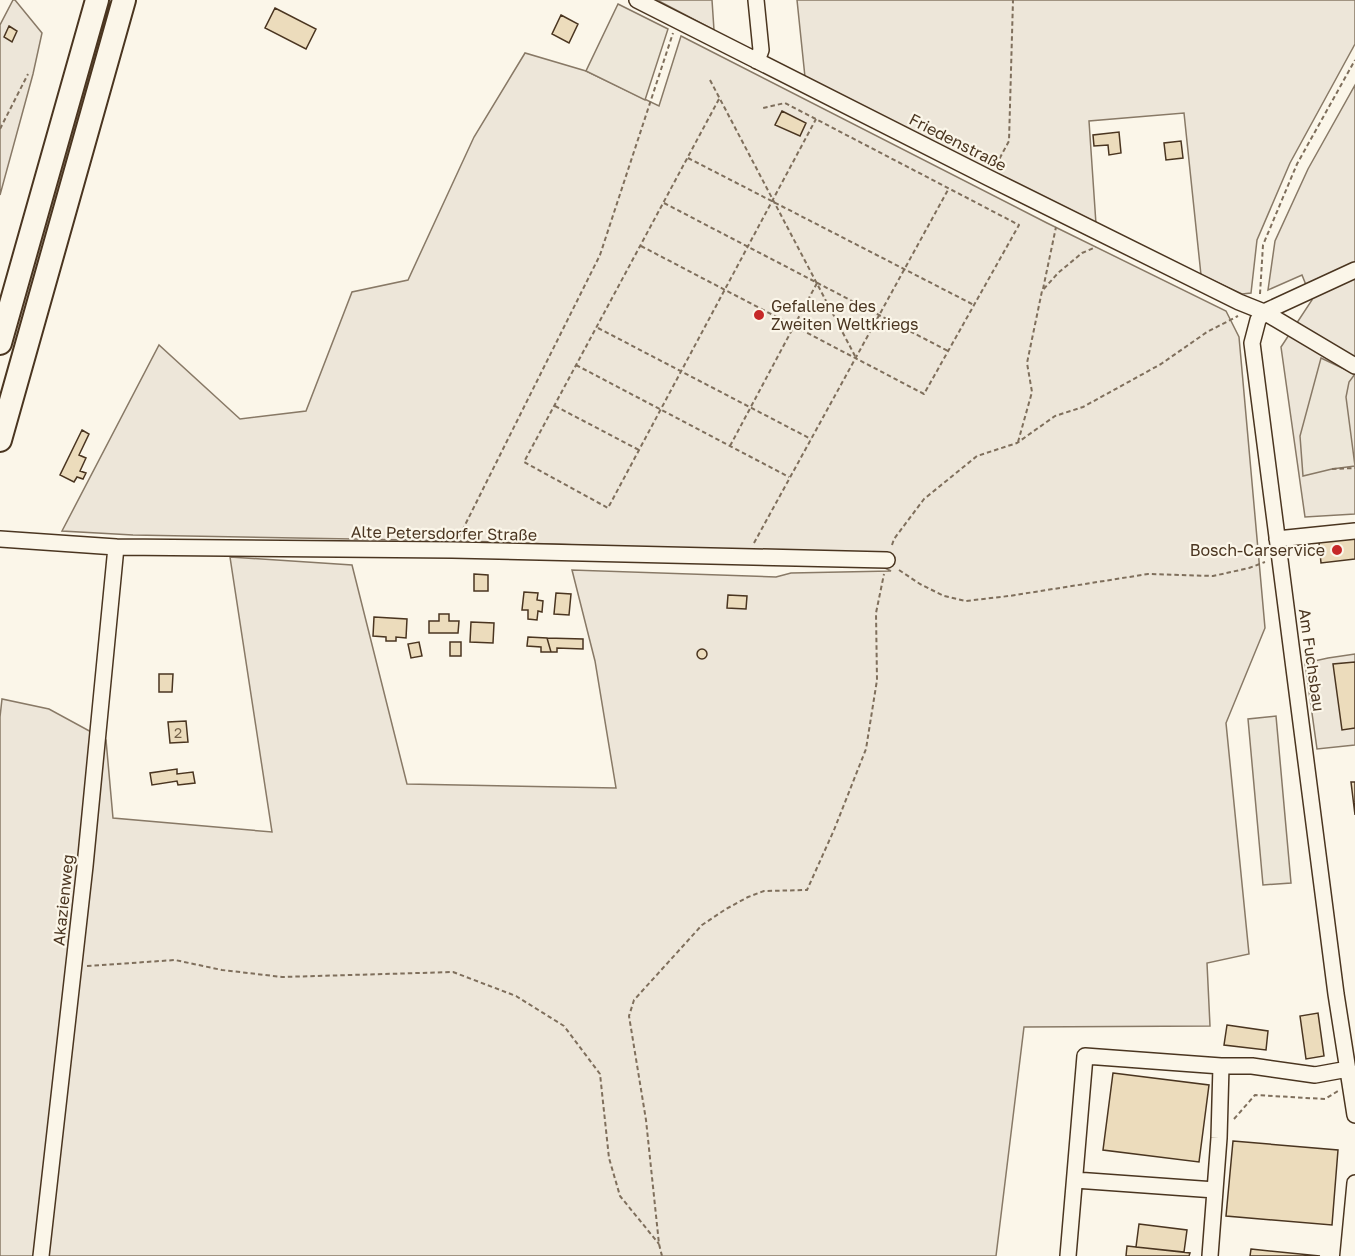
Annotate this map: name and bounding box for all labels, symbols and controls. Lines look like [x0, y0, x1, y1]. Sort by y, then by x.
street label: Friedenstraße [906, 109, 1010, 175]
place label: Gefallene des Zweiten Weltkriegs [771, 296, 919, 334]
marker: Gefallene des Zweiten Weltkriegs [752, 308, 766, 322]
street label: Alte Petersdorfer Straße [351, 521, 537, 545]
place label: Bosch-Carservice [1190, 540, 1325, 560]
marker: Bosch-Carservice [1330, 543, 1344, 557]
street label: Am Fuchsbau [1295, 607, 1329, 713]
house number: 2 [174, 724, 182, 741]
street label: Akazienweg [48, 853, 78, 947]

